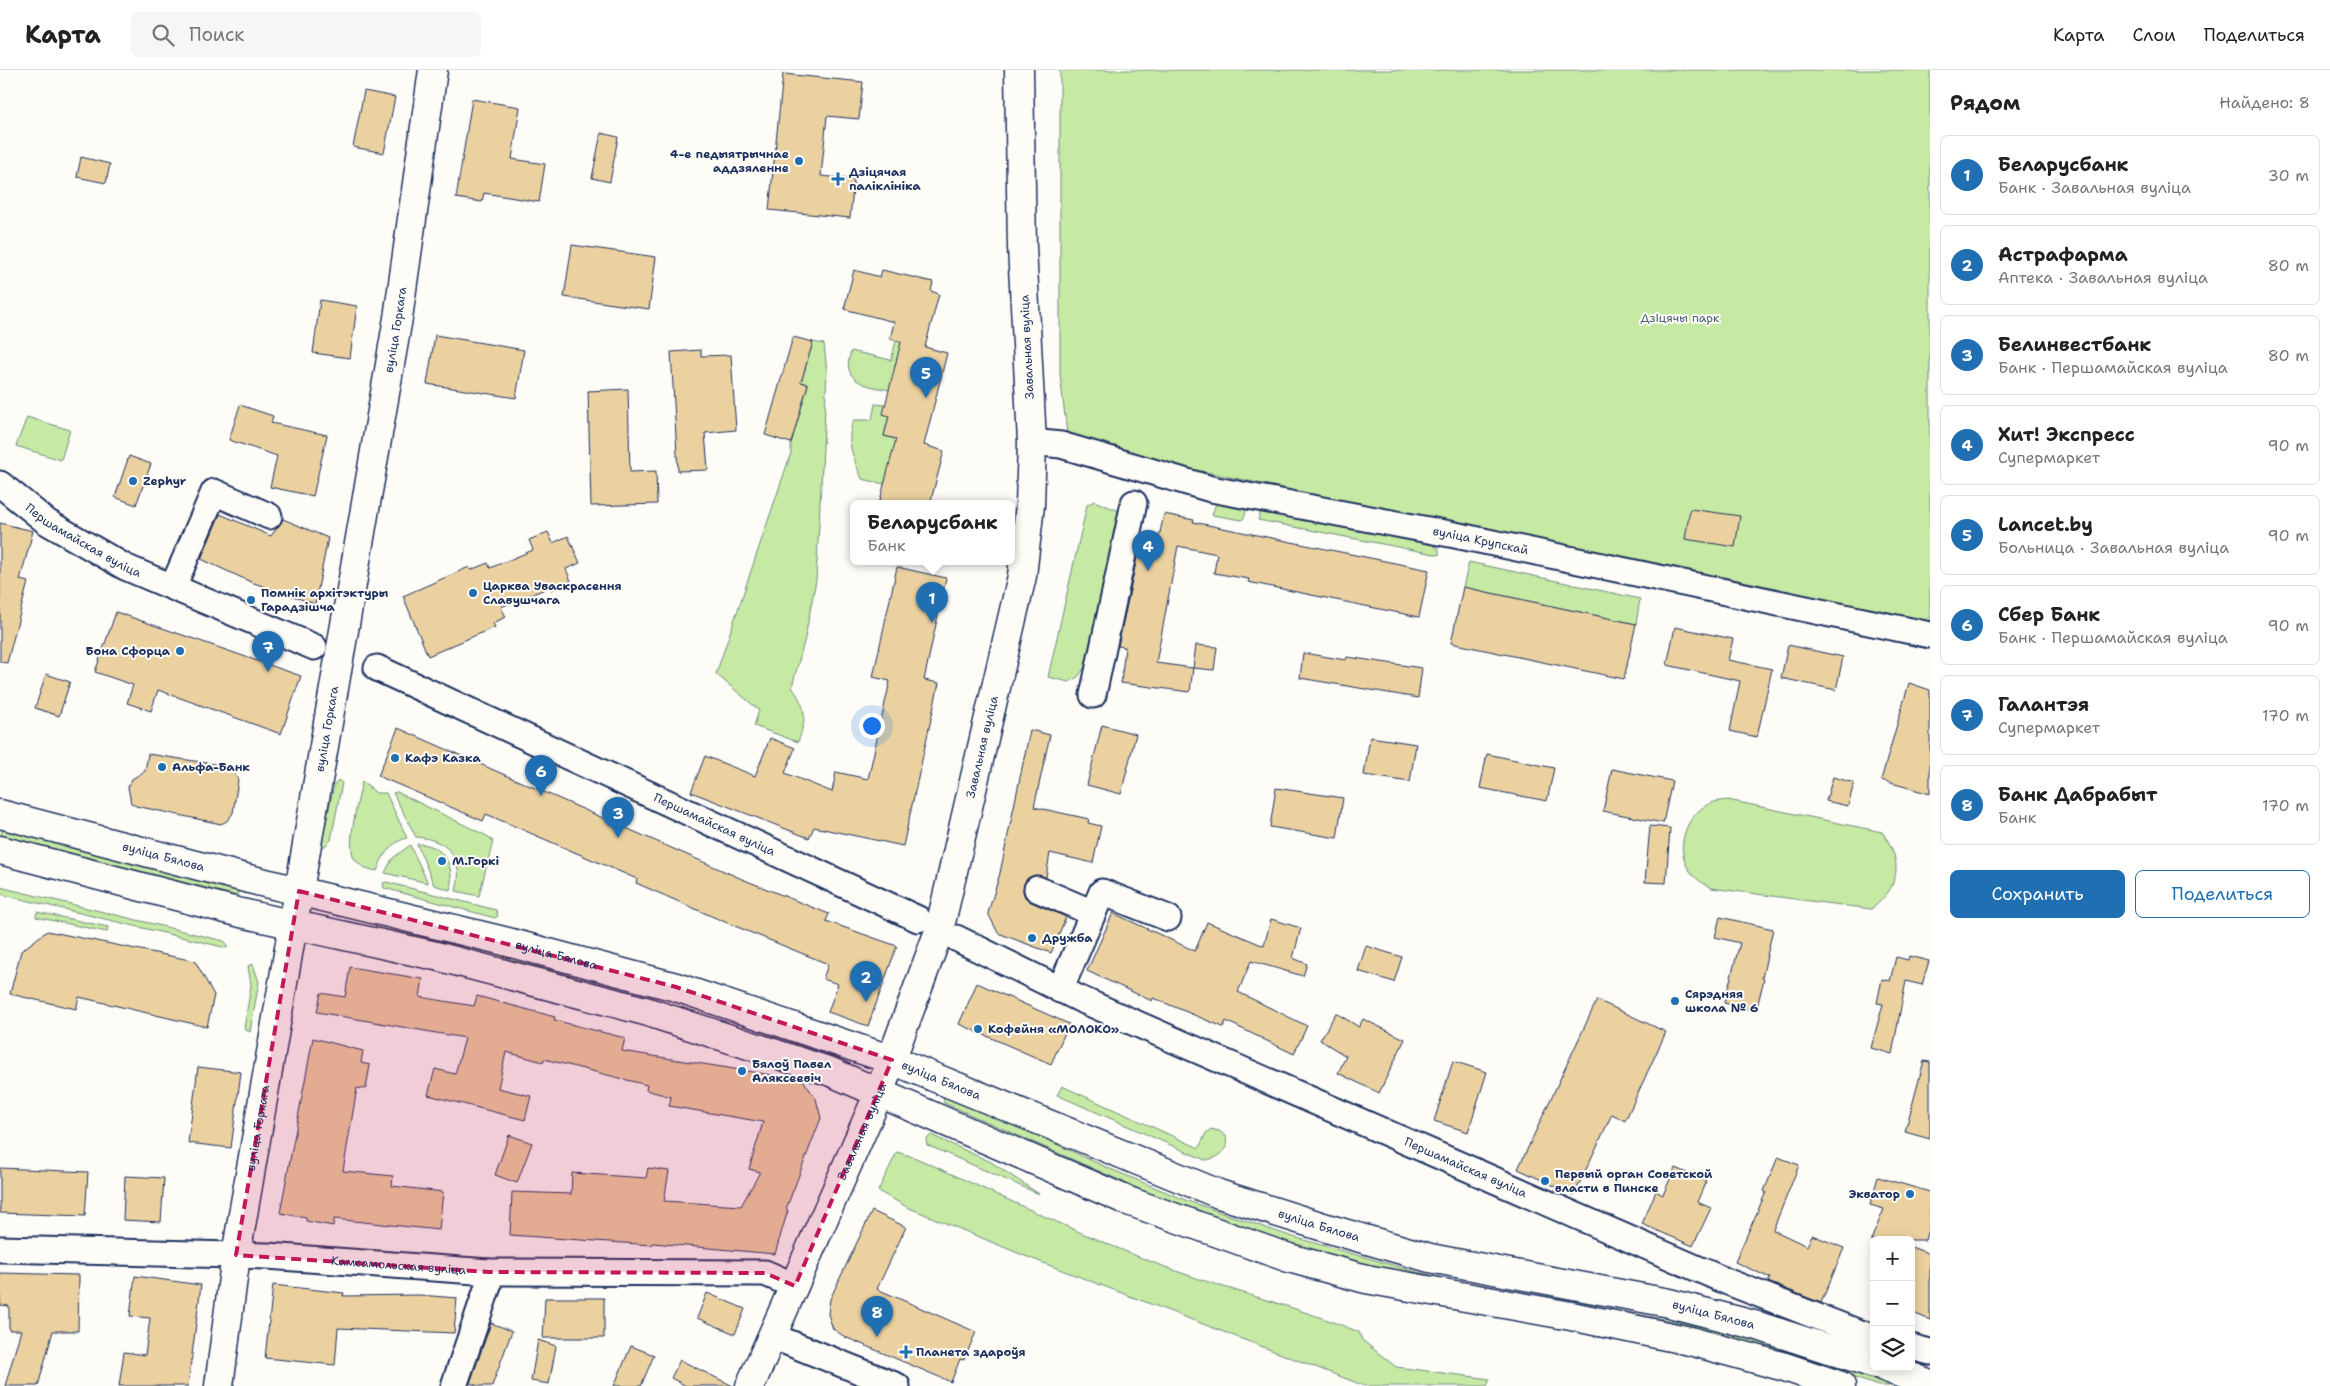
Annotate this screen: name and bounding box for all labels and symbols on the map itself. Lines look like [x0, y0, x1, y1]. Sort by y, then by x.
place label: 4-е педыятрычнае аддзяленне [670, 146, 789, 176]
marker: 4-е педыятрычнае аддзяленне [793, 155, 805, 167]
place label: Дзіцячая паліклініка [849, 164, 922, 194]
marker: Дзіцячая паліклініка [831, 172, 845, 186]
street label: вуліца Горкага [381, 285, 410, 374]
street label: Завальная вуліца [1016, 294, 1038, 400]
park label: Дзіцячы парк [1641, 310, 1720, 326]
pin: 5 [910, 357, 942, 398]
place label: Zephyr [143, 473, 187, 489]
marker: Zephyr [127, 475, 139, 487]
street label: Першамайская вуліца [22, 500, 144, 581]
street label: вуліца Крупскай [1431, 523, 1530, 558]
pin: 4 [1132, 530, 1164, 571]
place label: Царква Уваскрасення Славушчага [483, 578, 622, 608]
pin: 1 [916, 582, 948, 623]
place label: Помнік архітэктуры Гарадзішча [261, 585, 389, 615]
marker: Царква Уваскрасення Славушчага [467, 587, 479, 599]
marker: Помнік архітэктуры Гарадзішча [245, 594, 257, 606]
pin: 7 [252, 631, 284, 672]
place label: Бона Сфорца [86, 643, 171, 659]
marker: Бона Сфорца [174, 645, 186, 657]
street label: вуліца Горкага [312, 684, 342, 773]
street label: Завальная вуліца [962, 694, 1002, 800]
your location [859, 713, 885, 739]
place label: Кафэ Казка [405, 750, 481, 766]
marker: Кафэ Казка [389, 752, 401, 764]
pin: 6 [525, 755, 557, 796]
place label: Альфа-Банк [172, 759, 250, 775]
marker: Альфа-Банк [156, 761, 168, 773]
street label: Першамайская вуліца [651, 789, 778, 860]
pin: 3 [602, 797, 634, 838]
street label: вуліца Бялова [121, 838, 207, 875]
place label: М.Горкі [452, 853, 500, 869]
marker: М.Горкі [436, 855, 448, 867]
place label: Дружба [1042, 930, 1093, 946]
marker: Дружба [1026, 932, 1038, 944]
street label: вуліца Бялова [514, 936, 600, 974]
pin: 2 [850, 961, 882, 1002]
place label: Сярэдняя школа № 6 [1685, 986, 1758, 1016]
marker: Сярэдняя школа № 6 [1669, 995, 1681, 1007]
place label: Кофейня «МОЛОКО» [988, 1021, 1119, 1037]
marker: Кофейня «МОЛОКО» [972, 1023, 984, 1035]
place label: Бялоў Павел Аляксеевіч [752, 1056, 832, 1086]
street label: вуліца Бялова [899, 1057, 984, 1104]
marker: Бялоў Павел Аляксеевіч [736, 1065, 748, 1077]
street label: Завальная вуліца [834, 1080, 890, 1183]
street label: вуліца Горкага [243, 1083, 273, 1172]
street label: Першамайская вуліца [1402, 1134, 1530, 1201]
place label: Первый орган Советской власти в Пинске [1555, 1166, 1713, 1196]
marker: Первый орган Советской власти в Пинске [1539, 1175, 1551, 1187]
place label: Экватор [1849, 1186, 1900, 1202]
marker: Экватор [1904, 1188, 1916, 1200]
street label: вуліца Бялова [1276, 1205, 1362, 1245]
street label: Камсамольская вуліца [331, 1253, 467, 1278]
pin: 8 [861, 1296, 893, 1337]
street label: вуліца Бялова [1671, 1296, 1757, 1333]
place label: Планета здароўя [916, 1344, 1026, 1360]
marker: Планета здароўя [900, 1346, 912, 1358]

